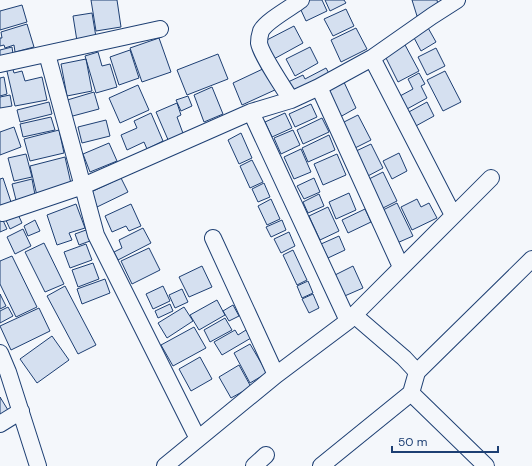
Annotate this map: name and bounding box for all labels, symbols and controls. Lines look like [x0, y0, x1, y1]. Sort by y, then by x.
scale bar [392, 428, 498, 454]
text: 50 m [398, 434, 427, 450]

